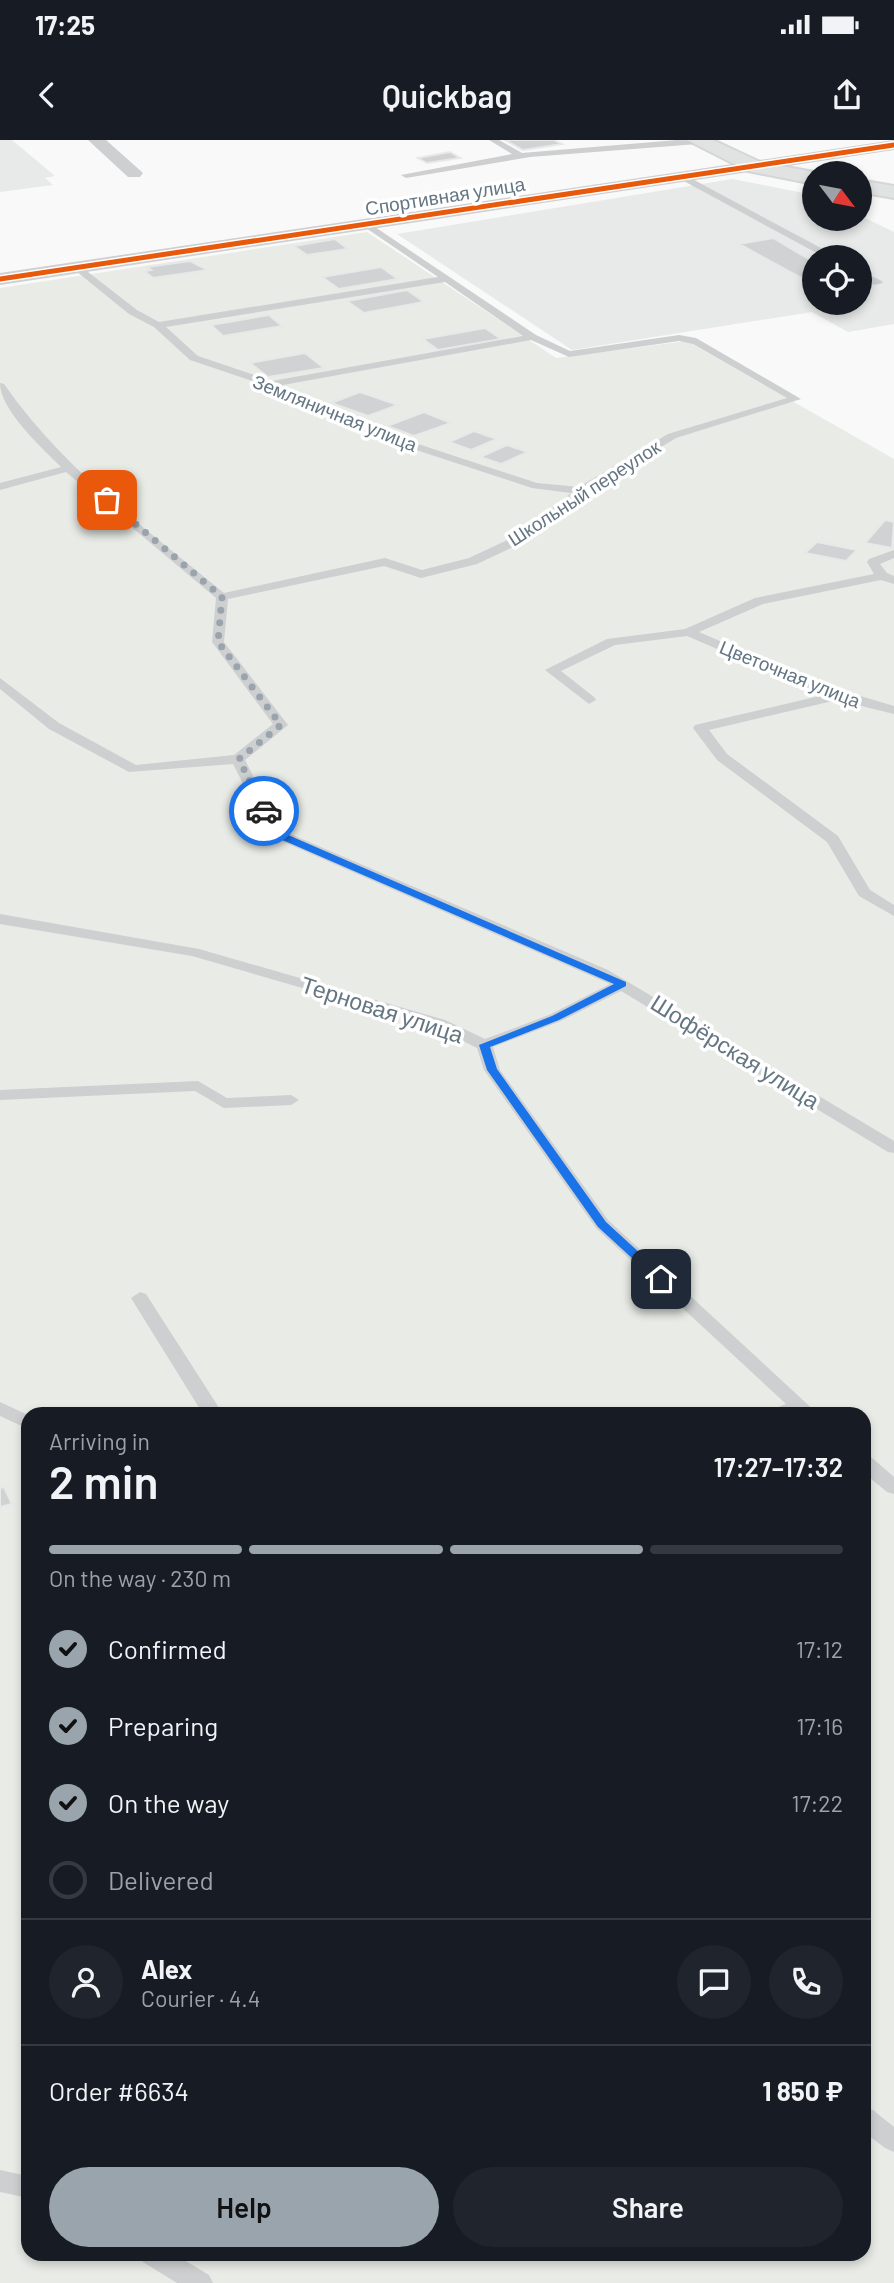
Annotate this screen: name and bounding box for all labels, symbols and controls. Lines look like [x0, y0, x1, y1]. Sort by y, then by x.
text: 17:25 [35, 9, 95, 40]
icon: back [28, 76, 66, 114]
text: Quickbag [382, 76, 512, 114]
icon: share [828, 76, 866, 114]
north arrow [802, 161, 872, 231]
map controls [802, 161, 872, 315]
street label: Спортивная улица [363, 171, 527, 219]
button: locate [802, 245, 872, 315]
street label: Земляничная улица [250, 369, 421, 456]
street label: Школьный переулок [503, 434, 665, 550]
pin [77, 470, 137, 530]
icon: bag [88, 481, 126, 519]
street label: Цветочная улица [716, 635, 864, 712]
courier [229, 776, 299, 846]
icon: car [245, 792, 283, 830]
street label: Терновая улица [298, 970, 467, 1049]
street label: Шофёрская улица [646, 988, 825, 1114]
pin [631, 1249, 691, 1309]
icon: home [642, 1260, 680, 1298]
text: Arriving in [49, 1427, 150, 1455]
text: 17:27–17:32 [714, 1451, 843, 1482]
text: 2 min [49, 1453, 158, 1508]
text: On the way · 230 m [49, 1564, 231, 1592]
icon: check [49, 1630, 87, 1668]
text: Confirmed [108, 1633, 227, 1664]
text: 17:12 [796, 1635, 843, 1663]
icon: check [49, 1707, 87, 1745]
text: Preparing [108, 1710, 218, 1741]
text: 17:16 [796, 1712, 843, 1740]
icon: check [49, 1784, 87, 1822]
text: On the way [108, 1787, 229, 1818]
text: 17:22 [792, 1789, 843, 1817]
text: Delivered [108, 1864, 214, 1895]
button: person [49, 1945, 123, 2019]
button: chat [677, 1945, 751, 2019]
button: phone [769, 1945, 843, 2019]
text: Alex [141, 1953, 192, 1984]
text: Courier · 4.4 [141, 1984, 260, 2012]
text: Order #6634 [49, 2075, 189, 2106]
text: 1 850 ₽ [762, 2075, 843, 2106]
button: Help [49, 2167, 439, 2247]
button: Share [453, 2167, 843, 2247]

